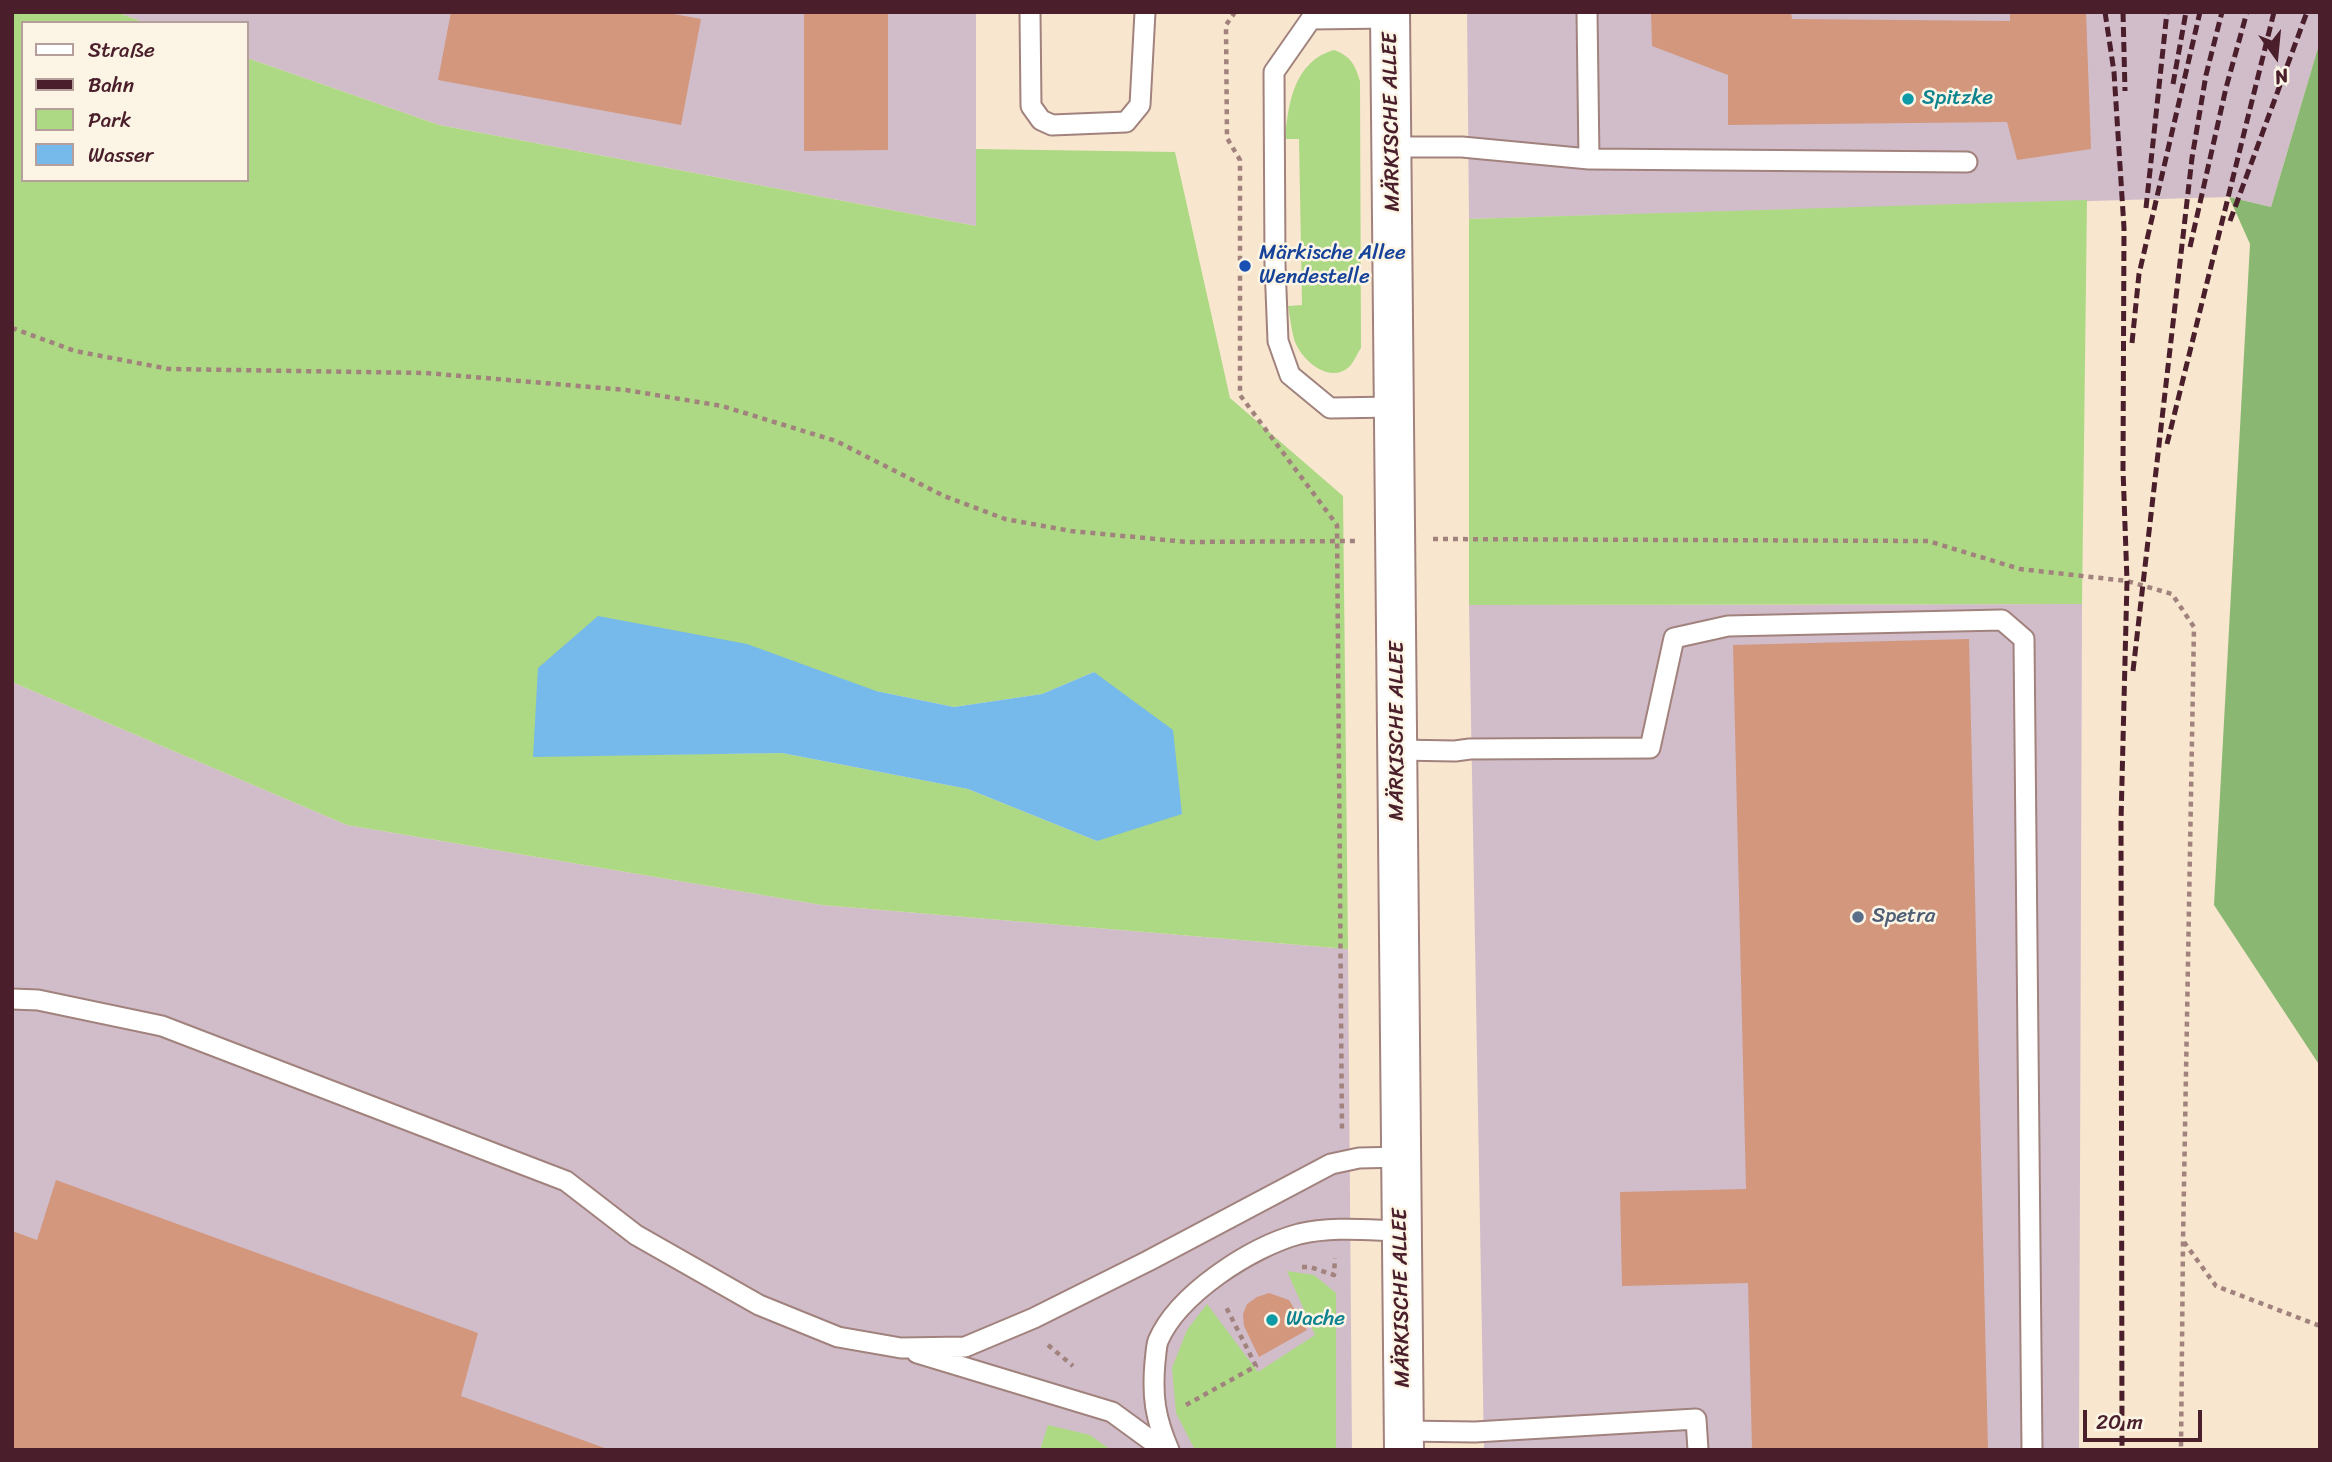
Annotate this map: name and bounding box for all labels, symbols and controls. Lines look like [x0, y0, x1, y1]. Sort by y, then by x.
legend [21, 21, 248, 182]
north arrow [2241, 21, 2311, 91]
text: Straße [88, 31, 155, 69]
street label: MÄRKISCHE ALLEE [1378, 32, 1406, 212]
text: N [2271, 59, 2292, 94]
text: Bahn [88, 66, 134, 104]
place label: Spitzke [1922, 86, 1993, 112]
marker: Spitzke [1900, 91, 1916, 107]
text: Park [88, 101, 131, 139]
text: Wasser [88, 136, 153, 174]
place label: Märkische Allee Wendestelle [1259, 241, 1406, 291]
marker: Märkische Allee Wendestelle [1237, 258, 1253, 274]
street label: MÄRKISCHE ALLEE [1385, 641, 1411, 821]
place label: Spetra [1872, 904, 1935, 930]
marker: Spetra [1850, 909, 1866, 925]
street label: MÄRKISCHE ALLEE [1388, 1208, 1416, 1388]
place label: Wache [1286, 1307, 1345, 1333]
marker: Wache [1264, 1312, 1280, 1328]
scale bar [2087, 1396, 2206, 1440]
text: 20 m [2096, 1403, 2143, 1441]

